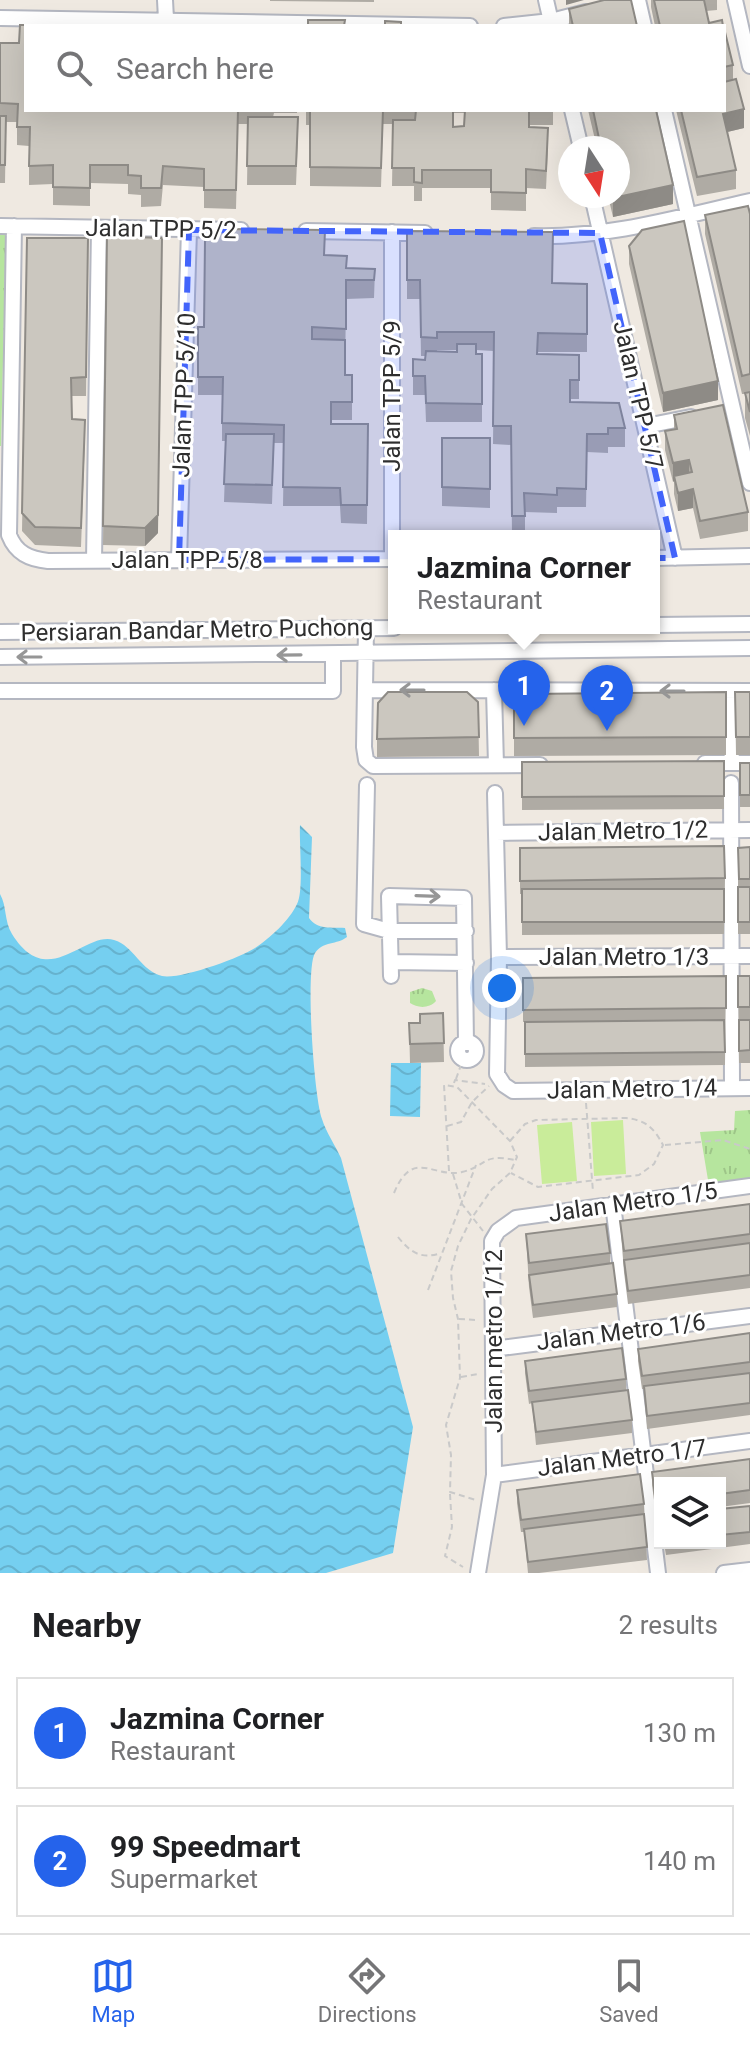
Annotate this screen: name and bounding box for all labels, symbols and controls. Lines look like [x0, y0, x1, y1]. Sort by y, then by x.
search box [24, 24, 726, 112]
icon: search [52, 46, 96, 90]
text: Search here [116, 51, 274, 86]
north arrow [558, 136, 630, 208]
street label: Jalan TPP 5/2 [85, 214, 237, 244]
street label: Jalan TPP 5/10 [167, 312, 201, 478]
street label: Jalan TPP 5/7 [607, 318, 669, 472]
street label: Jalan TPP 5/9 [378, 320, 406, 472]
popup [388, 530, 660, 634]
street label: Jalan TPP 5/8 [111, 546, 263, 574]
text: Jazmina Corner [417, 550, 631, 585]
text: Restaurant [417, 585, 543, 615]
street label: Persiaran Bandar Metro Puchong [20, 613, 374, 647]
one-way arrow [276, 647, 303, 662]
one-way arrow [16, 649, 43, 665]
pin: 1 [498, 660, 550, 726]
pin: 2 [581, 665, 633, 731]
one-way arrow [399, 682, 426, 698]
one-way arrow [659, 683, 686, 699]
street label: Jalan Metro 1/2 [538, 816, 708, 846]
one-way arrow [414, 888, 441, 903]
street label: Jalan Metro 1/3 [539, 943, 709, 971]
your location [482, 968, 522, 1008]
street label: Jalan Metro 1/4 [547, 1074, 717, 1104]
street label: Jalan Metro 1/5 [547, 1176, 719, 1228]
street label: Jalan metro 1/12 [480, 1249, 508, 1433]
street label: Jalan Metro 1/6 [535, 1308, 707, 1356]
street label: Jalan Metro 1/7 [536, 1434, 708, 1482]
map controls [654, 1477, 726, 1549]
button: layers [654, 1477, 726, 1549]
text: Nearby [32, 1605, 141, 1645]
text: 2 results [619, 1610, 718, 1640]
text: Jazmina Corner [110, 1701, 324, 1736]
text: 1 [53, 1718, 67, 1748]
text: 130 m [643, 1718, 716, 1748]
text: Restaurant [110, 1736, 236, 1766]
text: 99 Speedmart [110, 1829, 300, 1864]
text: 2 [53, 1846, 67, 1876]
text: 140 m [643, 1846, 716, 1876]
text: Supermarket [110, 1864, 258, 1894]
tab: Map [91, 1954, 135, 2027]
tab: Directions [318, 1954, 417, 2027]
tab: Saved [599, 1954, 659, 2027]

